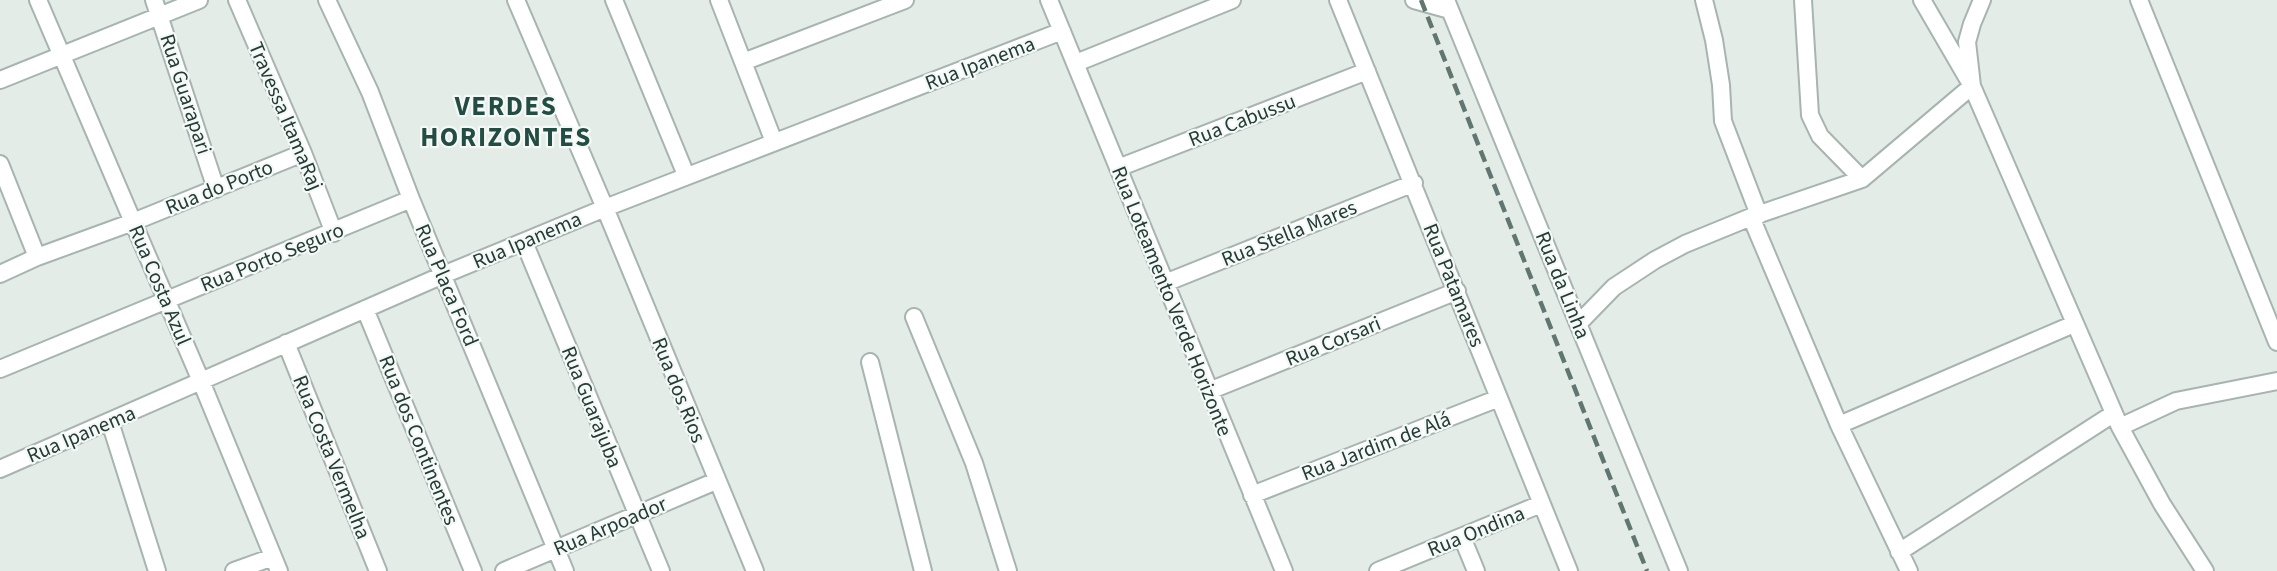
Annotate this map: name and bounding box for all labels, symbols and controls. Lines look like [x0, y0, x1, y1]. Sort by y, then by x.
street label: Rua Ipanema [921, 28, 1039, 98]
street label: Rua Guarapari [152, 30, 220, 158]
street label: Travessa ItamaRaj [241, 37, 331, 195]
street label: Rua Cabussu [1184, 86, 1300, 154]
district label: VERDES HORIZONTES [420, 87, 592, 157]
street label: Rua do Porto [161, 152, 277, 222]
street label: Rua Loteamento Verde Horizonte [1104, 161, 1240, 441]
street label: Rua Stella Mares [1217, 192, 1361, 274]
street label: Rua Ipanema [468, 204, 586, 276]
street label: Rua Porto Seguro [196, 215, 348, 299]
street label: Rua Placa Ford [408, 219, 486, 351]
street label: Rua Patamares [1416, 219, 1493, 352]
street label: Rua Costa Azul [121, 220, 199, 350]
street label: Rua da Linha [1528, 227, 1598, 343]
street label: Rua Corsari [1281, 308, 1385, 374]
street label: Rua dos Rios [644, 333, 714, 447]
street label: Rua Guarajuba [554, 342, 630, 472]
street label: Rua dos Continentes [371, 351, 467, 530]
street label: Rua Costa Vermelha [285, 370, 379, 544]
street label: Rua Ipanema [22, 398, 140, 470]
street label: Rua Jardim de Alá [1297, 404, 1455, 488]
street label: Rua Arpoador [549, 488, 672, 563]
street label: Rua Ondina [1423, 498, 1529, 564]

